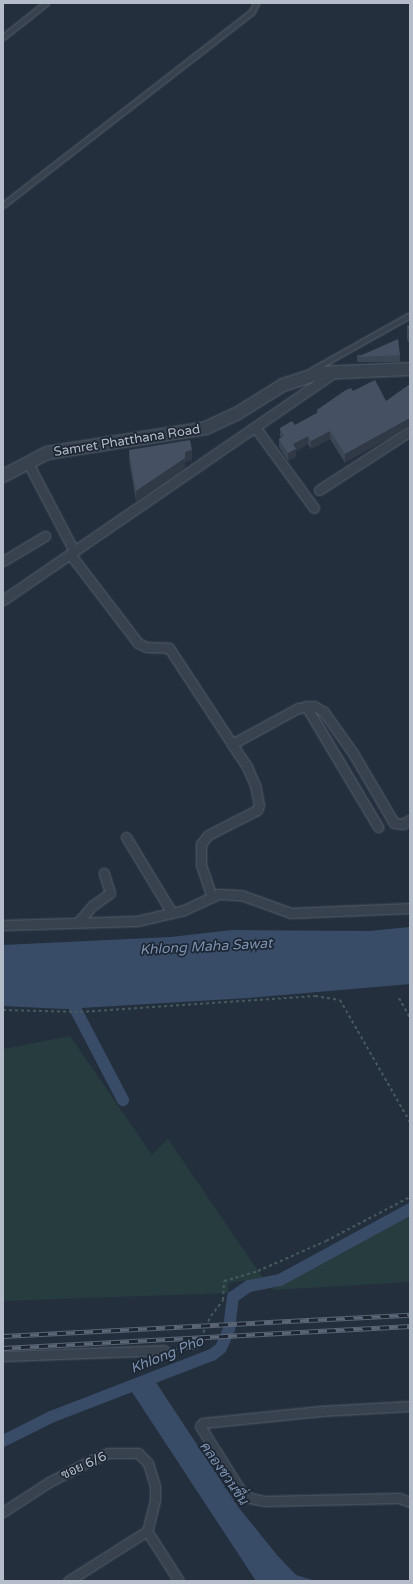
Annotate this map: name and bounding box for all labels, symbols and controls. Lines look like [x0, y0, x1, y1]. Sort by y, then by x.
street label: Samret Phatthana Road [53, 422, 201, 460]
water label: Khlong Maha Sawat [139, 935, 273, 959]
water label: Khlong Pho [128, 1333, 206, 1377]
water label: คลองชวนชื่น [196, 1439, 252, 1509]
street label: ซอย 6/6 [59, 1449, 109, 1483]

